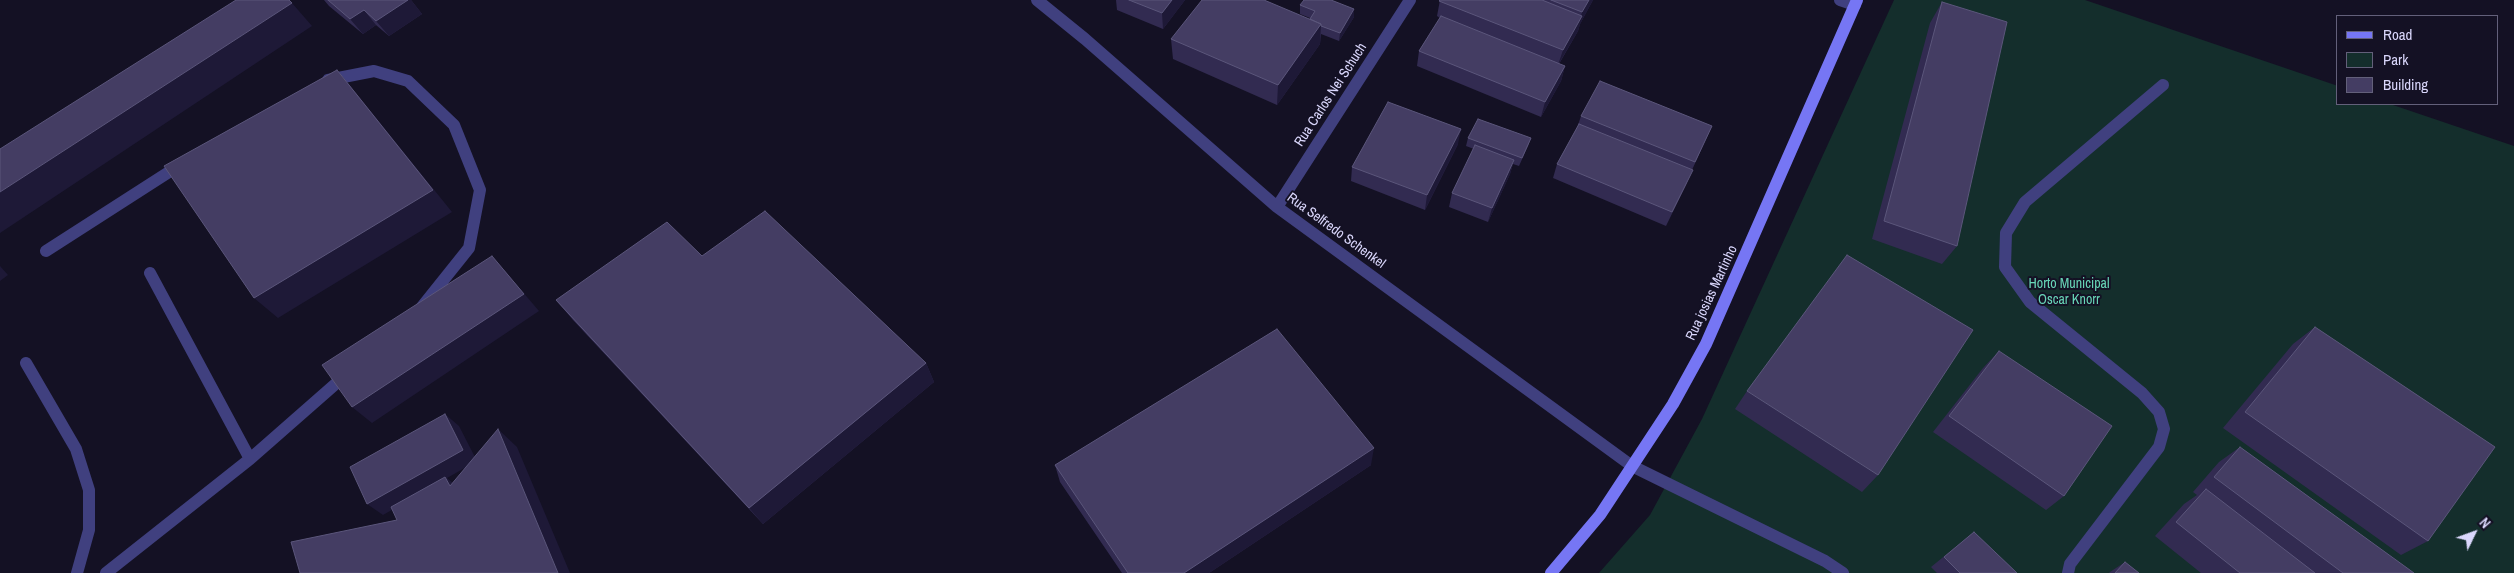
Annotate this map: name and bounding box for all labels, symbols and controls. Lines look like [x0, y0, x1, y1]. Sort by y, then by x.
legend [2336, 15, 2499, 105]
text: Road [2383, 24, 2412, 45]
street label: Rua Carlos Nei Schuch [1291, 40, 1371, 150]
text: Park [2383, 49, 2408, 70]
text: Building [2383, 74, 2428, 95]
street label: Rua Selfredo Schenkel [1284, 190, 1388, 272]
street label: Rua josias Martinho [1683, 243, 1741, 343]
park label: Horto Municipal Oscar Knorr [2028, 276, 2110, 308]
north arrow [2449, 508, 2499, 558]
text: N [2476, 514, 2495, 532]

